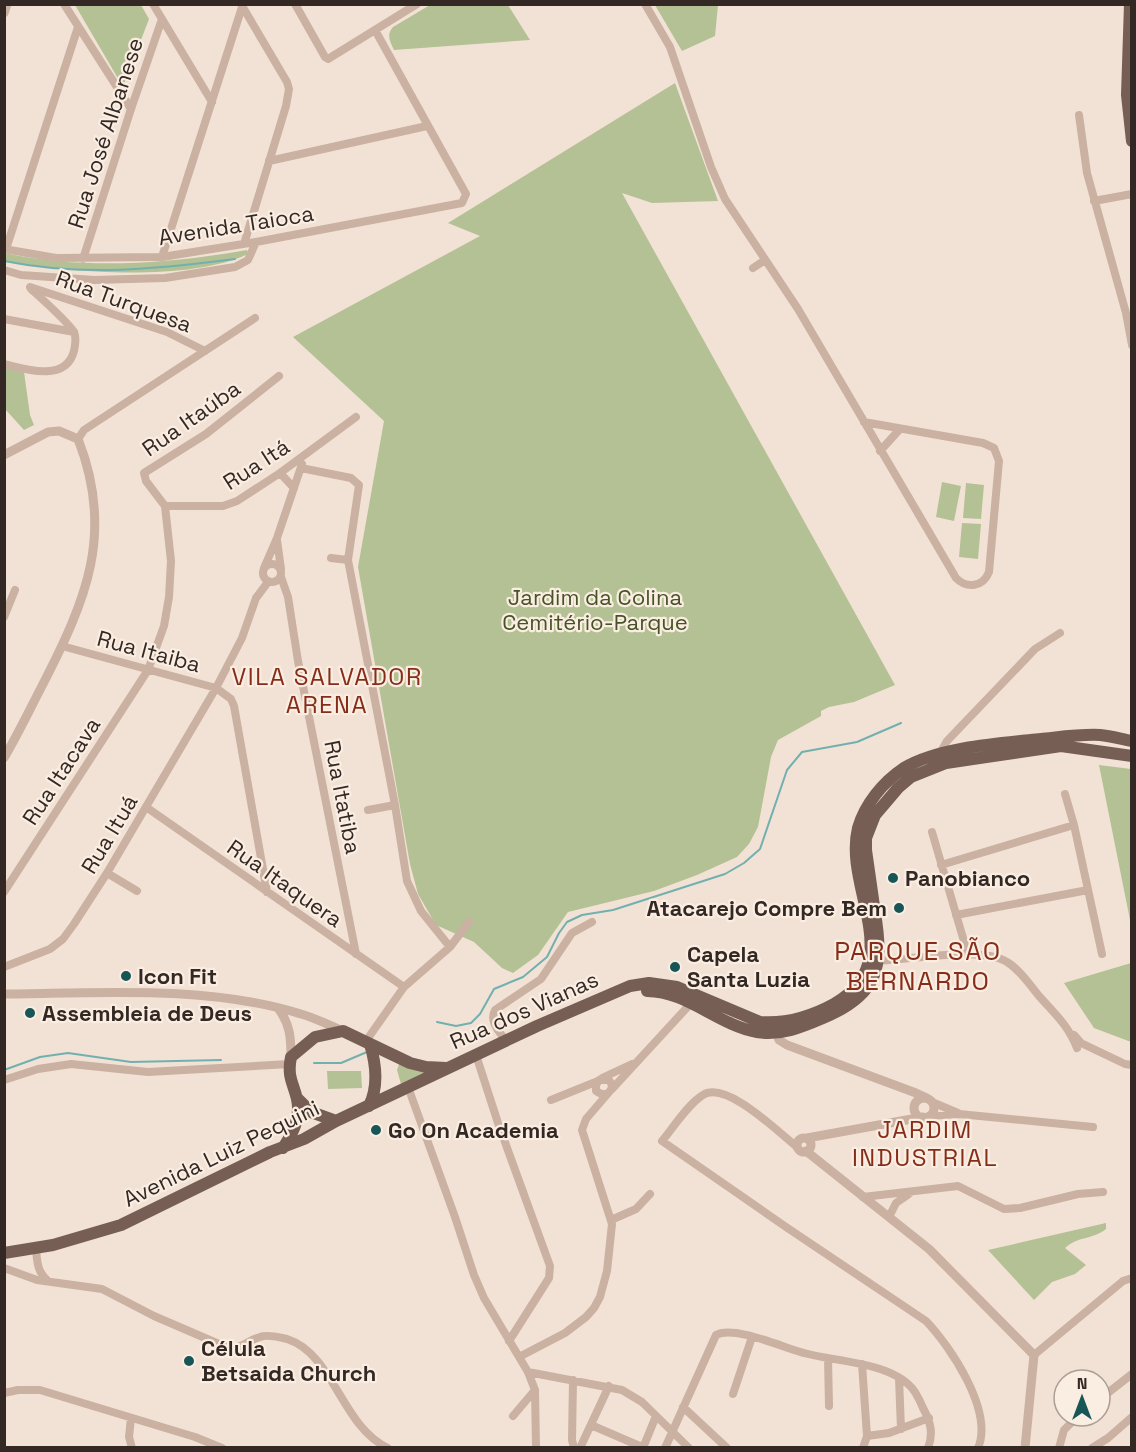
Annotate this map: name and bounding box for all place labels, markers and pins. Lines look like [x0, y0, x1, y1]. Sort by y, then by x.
place label: Panobianco [905, 864, 1030, 892]
marker: Panobianco [886, 871, 900, 885]
place label: Atacarejo Compre Bem [646, 894, 887, 922]
marker: Atacarejo Compre Bem [892, 901, 906, 915]
place label: Capela Santa Luzia [687, 940, 810, 993]
marker: Capela Santa Luzia [668, 960, 682, 974]
place label: Icon Fit [138, 962, 217, 990]
marker: Icon Fit [119, 969, 133, 983]
place label: Assembleia de Deus [42, 999, 252, 1027]
marker: Assembleia de Deus [23, 1006, 37, 1020]
place label: Go On Academia [388, 1116, 559, 1144]
marker: Go On Academia [369, 1123, 383, 1137]
place label: Célula Betsaida Church [201, 1334, 376, 1387]
marker: Célula Betsaida Church [182, 1354, 196, 1368]

